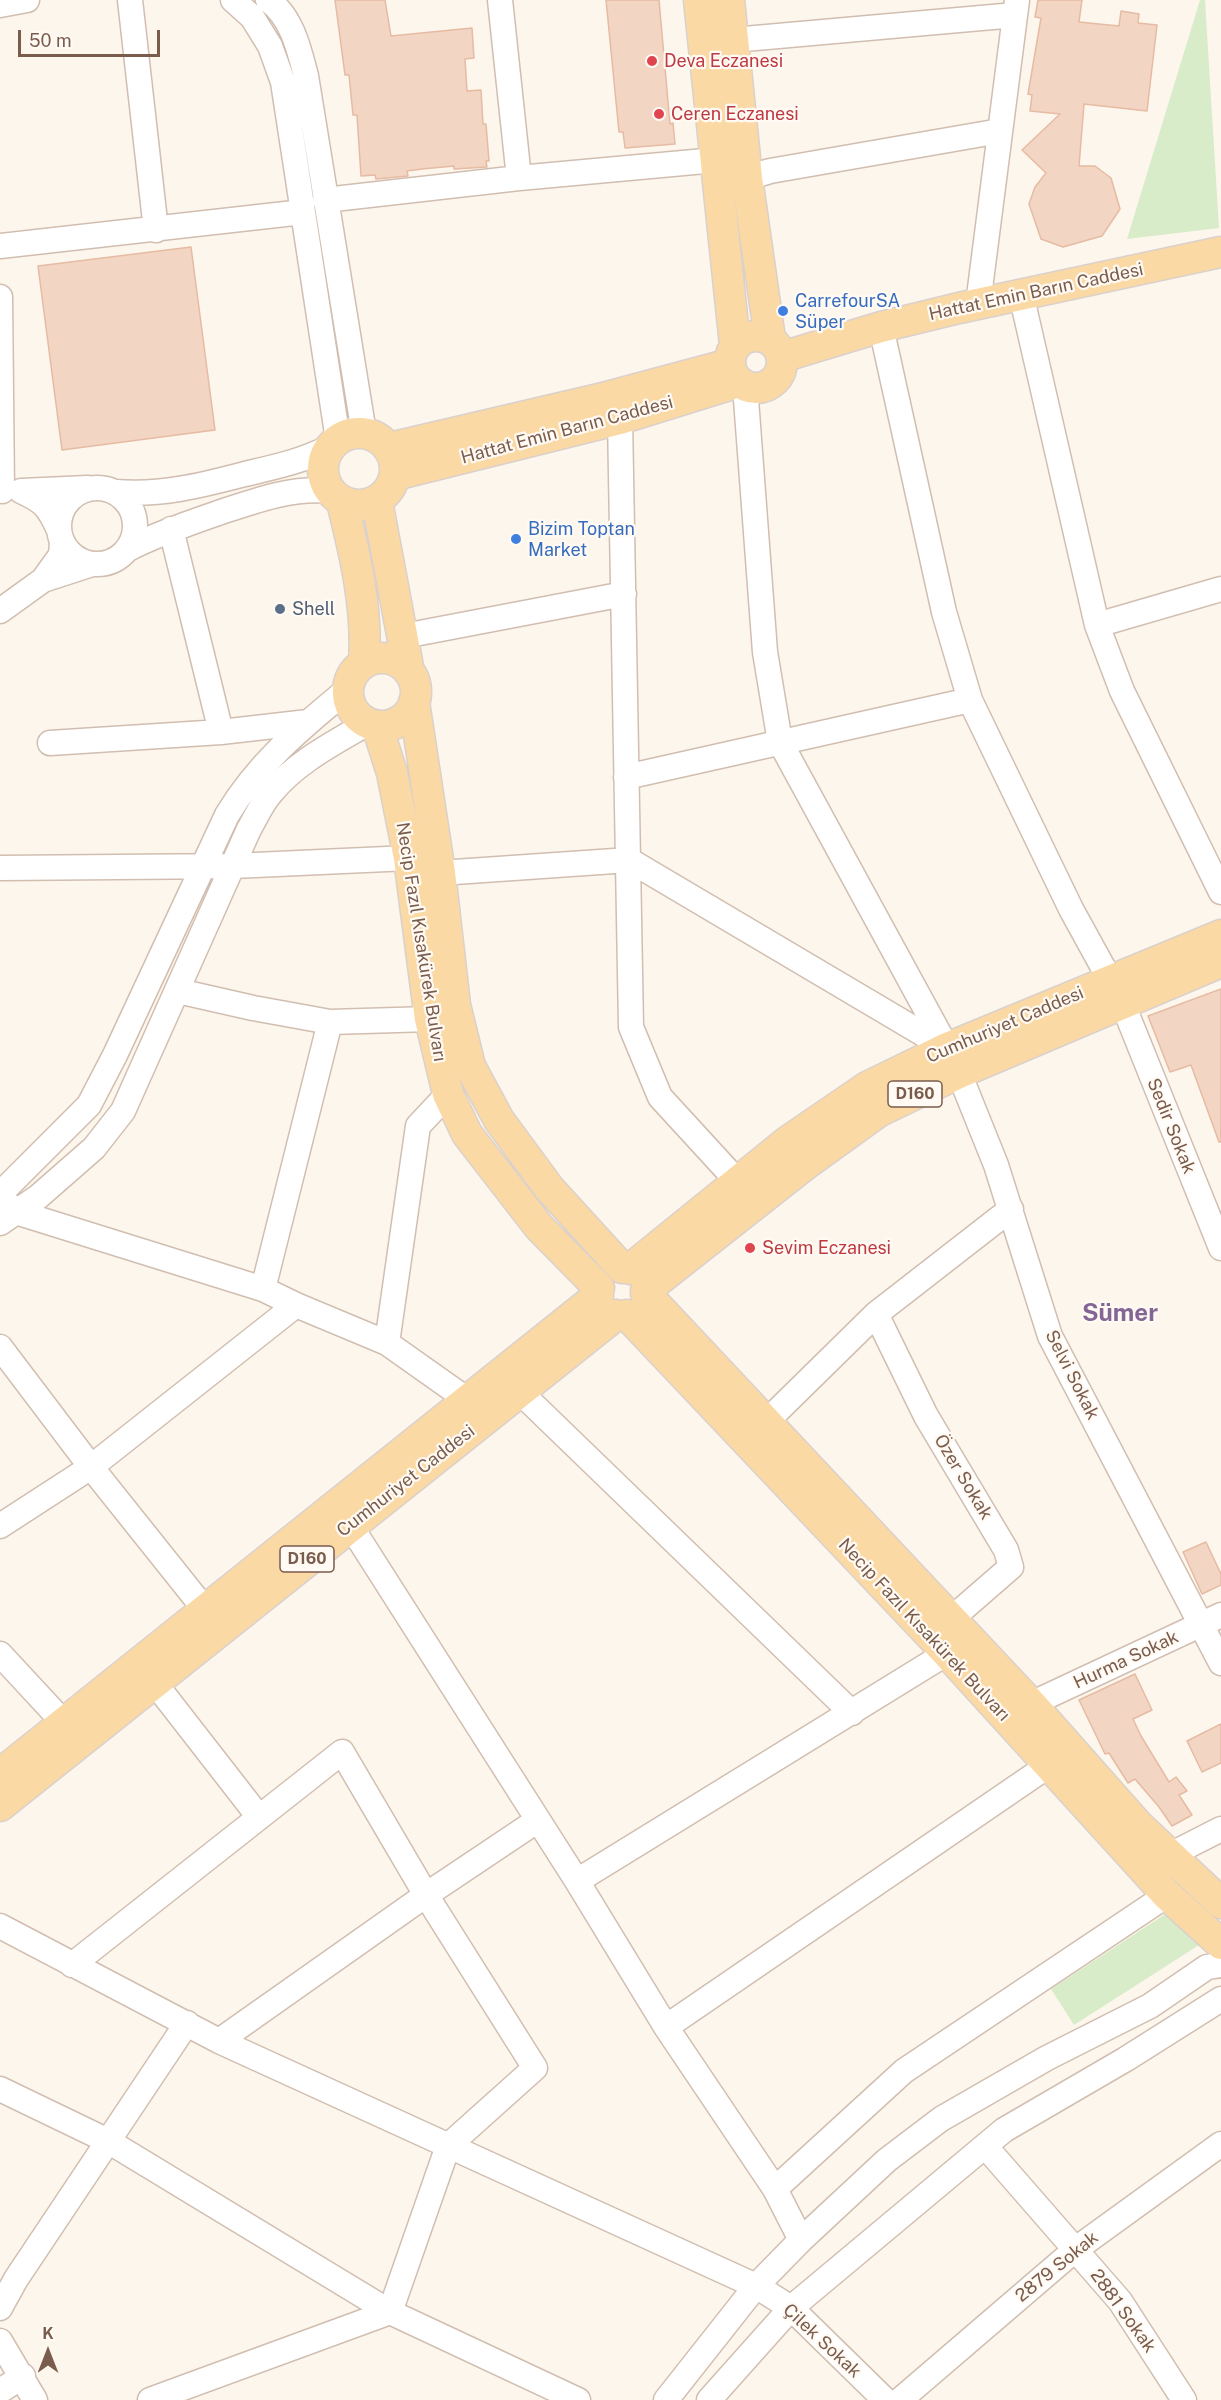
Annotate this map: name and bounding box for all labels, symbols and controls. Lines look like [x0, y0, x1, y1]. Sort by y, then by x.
scale bar [21, 18, 164, 56]
text: 50 m [29, 30, 72, 51]
place label: Deva Eczanesi [664, 50, 783, 72]
marker: Deva Eczanesi [645, 54, 659, 68]
place label: Ceren Eczanesi [671, 103, 799, 125]
marker: Ceren Eczanesi [652, 107, 666, 121]
street label: Hattat Emin Barın Caddesi [927, 259, 1145, 325]
place label: CarrefourSA Süper [795, 290, 900, 332]
marker: CarrefourSA Süper [776, 304, 790, 318]
street label: Hattat Emin Barın Caddesi [459, 391, 675, 469]
place label: Bizim Toptan Market [528, 518, 635, 560]
marker: Bizim Toptan Market [509, 532, 523, 546]
place label: Shell [292, 598, 335, 620]
marker: Shell [273, 602, 287, 616]
street label: Necip Fazıl Kısakürek Bulvarı [391, 821, 451, 1063]
street label: Cumhuriyet Caddesi [923, 982, 1087, 1068]
street label: Sedir Sokak [1142, 1075, 1200, 1177]
road number: D160 [888, 1081, 942, 1107]
place label: Sevim Eczanesi [762, 1237, 891, 1259]
marker: Sevim Eczanesi [743, 1241, 757, 1255]
district label: Sümer [1082, 1300, 1158, 1328]
street label: Selvi Sokak [1040, 1327, 1104, 1423]
street label: Cumhuriyet Caddesi [333, 1420, 479, 1542]
street label: Özer Sokak [929, 1430, 997, 1524]
street label: Necip Fazıl Kısakürek Bulvarı [834, 1534, 1014, 1726]
road number: D160 [280, 1546, 334, 1572]
street label: Hurma Sokak [1070, 1626, 1182, 1694]
street label: 2879 Sokak [1011, 2227, 1103, 2307]
street label: 2881 Sokak [1086, 2265, 1160, 2357]
street label: Çilek Sokak [779, 2299, 865, 2383]
north arrow [18, 2322, 78, 2382]
text: K [42, 2324, 54, 2343]

